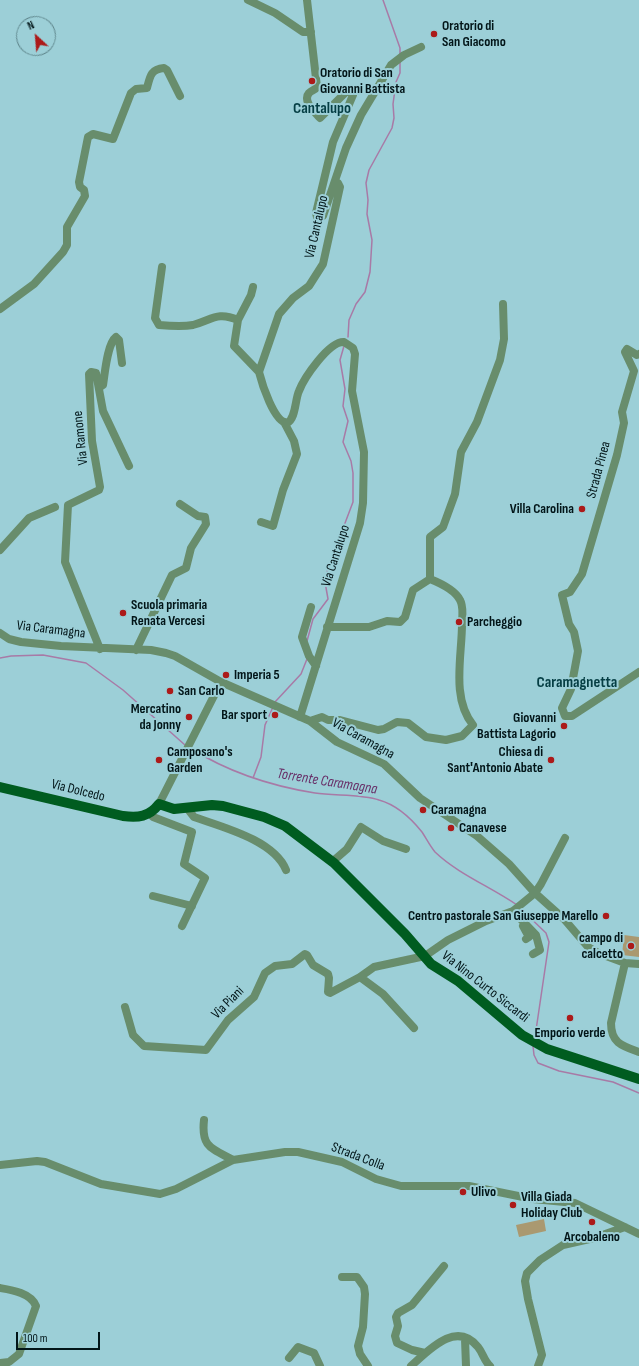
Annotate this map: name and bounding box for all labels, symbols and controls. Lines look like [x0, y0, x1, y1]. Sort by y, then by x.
north arrow [16, 16, 56, 56]
place label: Oratorio di San Giacomo [442, 18, 506, 50]
text: N [25, 19, 36, 33]
marker: Oratorio di San Giacomo [429, 29, 439, 39]
place label: Oratorio di San Giovanni Battista [320, 65, 405, 98]
marker: Oratorio di San Giovanni Battista [307, 76, 317, 86]
district label: Cantalupo [293, 99, 351, 119]
street label: Via Cantalupo [302, 194, 332, 260]
street label: Via Ramone [70, 410, 92, 466]
street label: Strada Pinea [583, 440, 615, 500]
place label: Villa Carolina [510, 501, 574, 517]
marker: Villa Carolina [577, 504, 587, 514]
street label: Via Cantalupo [318, 523, 354, 589]
place label: Scuola primaria Renata Vercesi [131, 597, 207, 630]
marker: Scuola primaria Renata Vercesi [118, 608, 128, 618]
place label: Parcheggio [467, 614, 522, 630]
street label: Via Caramagna [16, 617, 86, 643]
marker: Parcheggio [454, 617, 464, 627]
place label: Imperia 5 [234, 667, 280, 683]
marker: Imperia 5 [221, 670, 231, 680]
district label: Caramagnetta [537, 673, 617, 693]
place label: San Carlo [178, 683, 224, 699]
marker: San Carlo [165, 686, 175, 696]
place label: Mercatino da Jonny [131, 701, 181, 734]
place label: Bar sport [221, 707, 267, 723]
marker: Bar sport [270, 710, 280, 720]
place label: Giovanni Battista Lagorio [477, 710, 556, 742]
marker: Mercatino da Jonny [184, 712, 194, 722]
street label: Via Caramagna [329, 715, 397, 763]
marker: Giovanni Battista Lagorio [559, 721, 569, 731]
place label: Camposano's Garden [167, 744, 233, 776]
place label: Chiesa di Sant'Antonio Abate [447, 744, 543, 776]
marker: Camposano's Garden [154, 755, 164, 765]
marker: Chiesa di Sant'Antonio Abate [546, 755, 556, 765]
water label: Torrente Caramagna [276, 765, 378, 799]
street label: Via Dolcedo [49, 776, 107, 806]
place label: Caramagna [431, 802, 486, 818]
marker: Caramagna [418, 805, 428, 815]
place label: Canavese [459, 820, 507, 836]
marker: Canavese [446, 823, 456, 833]
place label: Centro pastorale San Giuseppe Marello [408, 908, 598, 924]
marker: Centro pastorale San Giuseppe Marello [601, 911, 611, 921]
place label: campo di calcetto [579, 930, 623, 962]
marker: campo di calcetto [626, 941, 636, 951]
street label: Via Nino Curto Siccardi [438, 948, 532, 1026]
street label: Via Piani [208, 983, 248, 1023]
marker: Emporio verde [565, 1013, 575, 1023]
place label: Emporio verde [535, 1025, 605, 1041]
street label: Strada Colla [329, 1139, 387, 1175]
place label: Ulivo [471, 1184, 496, 1200]
marker: Ulivo [458, 1187, 468, 1197]
place label: Villa Giada Holiday Club [521, 1189, 582, 1222]
marker: Villa Giada Holiday Club [508, 1200, 518, 1210]
marker: Arcobaleno [587, 1217, 597, 1227]
place label: Arcobaleno [564, 1229, 620, 1245]
scale bar [18, 1324, 102, 1350]
text: 100 m [23, 1331, 48, 1346]

